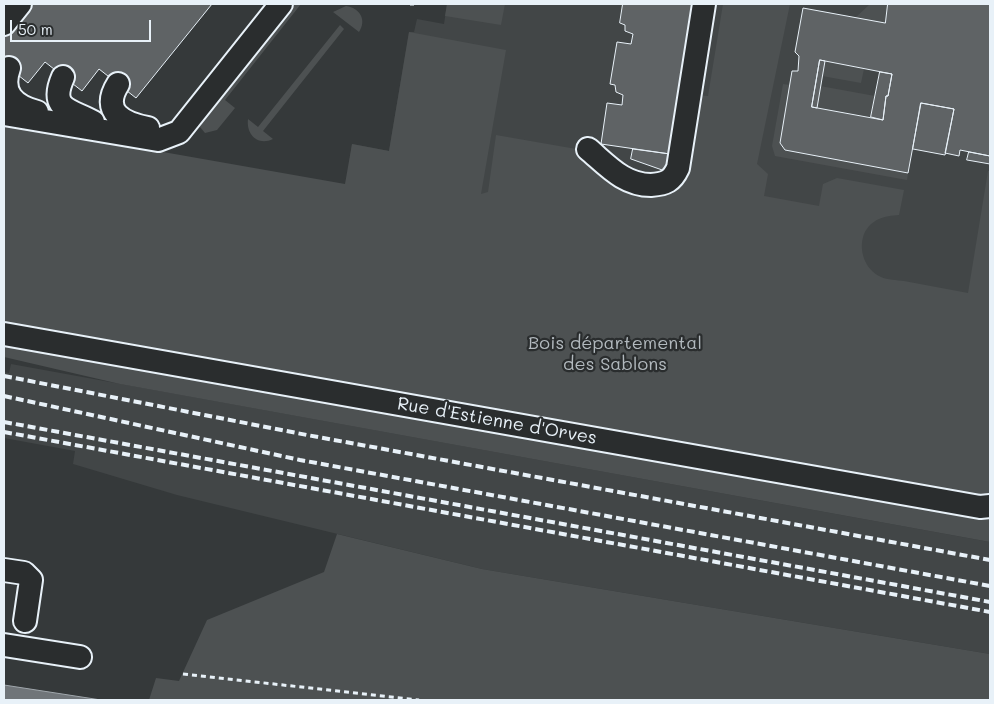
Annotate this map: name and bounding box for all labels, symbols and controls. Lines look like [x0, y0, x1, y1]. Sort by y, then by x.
scale bar [12, 10, 154, 42]
text: 50 m [18, 19, 53, 39]
park label: Bois départemental des Sablons [528, 332, 702, 374]
street label: Rue d'Estienne d'Orves [396, 393, 598, 449]

